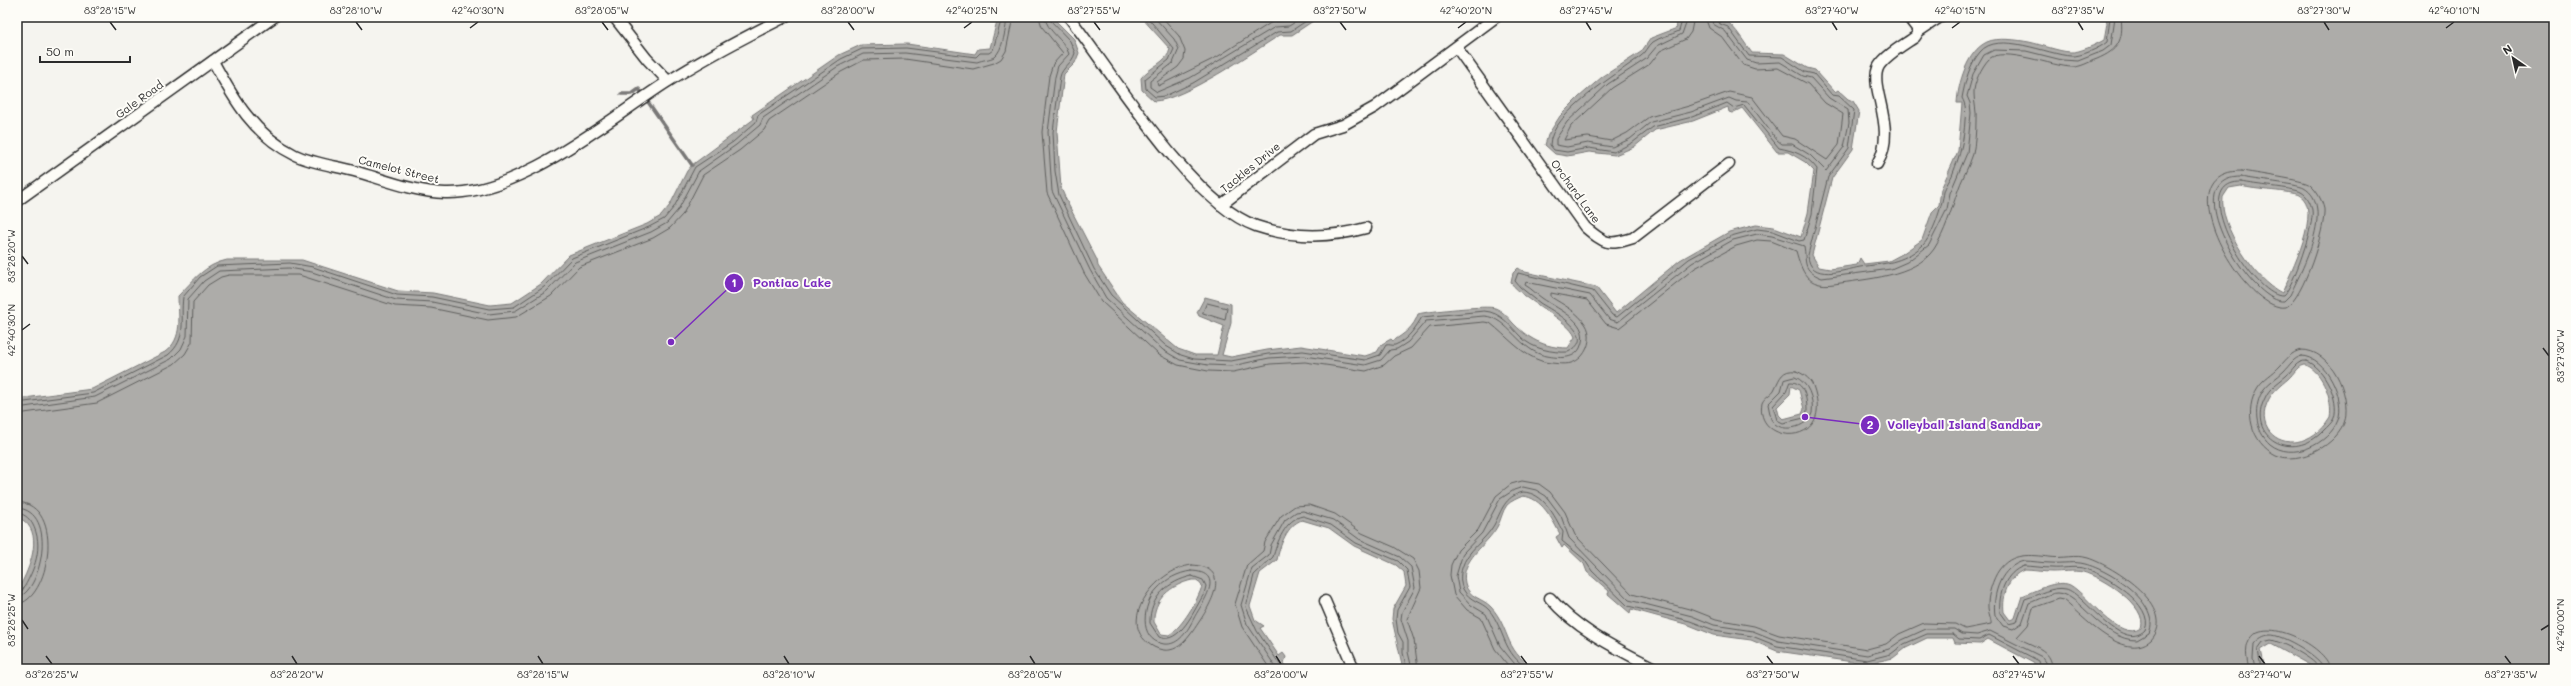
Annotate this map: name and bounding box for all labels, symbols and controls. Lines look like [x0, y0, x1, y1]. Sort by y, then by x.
text: 83°28'15"W [84, 3, 136, 17]
text: 83°28'10"W [330, 3, 382, 17]
text: 42°40'30"N [452, 3, 504, 17]
text: 83°28'05"W [575, 3, 629, 17]
text: 83°28'00"W [821, 3, 875, 17]
text: 42°40'25"N [946, 3, 998, 17]
text: 83°27'55"W [1067, 3, 1121, 17]
text: 83°27'50"W [1313, 3, 1367, 17]
text: 42°40'20"N [1440, 3, 1492, 17]
text: 83°27'45"W [1559, 3, 1613, 17]
text: 83°27'40"W [1805, 3, 1859, 17]
text: 42°40'15"N [1935, 3, 1985, 17]
text: 83°27'35"W [2051, 3, 2105, 17]
text: 83°27'30"W [2297, 3, 2351, 17]
text: 42°40'10"N [2428, 3, 2480, 17]
scale bar [40, 38, 130, 64]
north arrow [2493, 38, 2533, 78]
text: N [2499, 41, 2515, 58]
text: 50 m [46, 43, 74, 59]
street label: Gale Road [112, 77, 166, 121]
street label: Tackles Drive [1217, 138, 1283, 196]
street label: Camelot Street [357, 152, 441, 186]
street label: Orchard Lane [1548, 156, 1604, 226]
text: 83°28'20"W [4, 229, 18, 283]
callout: Pontiac Lake [724, 271, 839, 295]
text: 1 [731, 274, 737, 290]
text: Pontiac Lake [753, 274, 831, 290]
text: 42°40'30"N [4, 304, 18, 356]
text: 83°27'30"W [2553, 329, 2567, 383]
callout: Volleyball Island Sandbar [1860, 413, 2049, 437]
text: 2 [1867, 416, 1874, 432]
text: Volleyball Island Sandbar [1887, 416, 2041, 432]
text: 83°28'25"W [4, 593, 18, 647]
text: 42°40'00"N [2553, 599, 2567, 651]
text: 83°28'25"W [25, 667, 79, 681]
text: 83°28'20"W [270, 667, 324, 681]
text: 83°28'15"W [517, 667, 569, 681]
text: 83°28'10"W [763, 667, 815, 681]
text: 83°28'05"W [1008, 667, 1062, 681]
text: 83°28'00"W [1254, 667, 1308, 681]
text: 83°27'55"W [1500, 667, 1554, 681]
text: 83°27'50"W [1746, 667, 1800, 681]
text: 83°27'45"W [1992, 667, 2046, 681]
text: 83°27'40"W [2238, 667, 2292, 681]
text: 83°27'35"W [2484, 667, 2538, 681]

